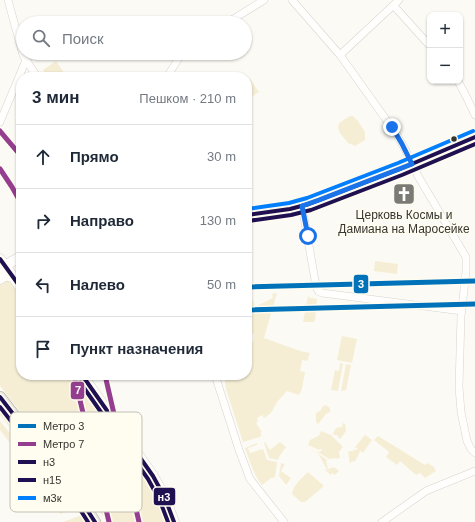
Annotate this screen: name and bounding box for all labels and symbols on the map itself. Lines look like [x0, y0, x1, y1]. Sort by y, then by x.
route end [383, 118, 401, 136]
unlabelled marker [449, 134, 459, 144]
church icon: Церковь Космы и Дамиана на Маросейке [391, 181, 417, 207]
place label: Церковь Космы и Дамиана на Маросейке [338, 208, 470, 236]
route start [299, 227, 317, 245]
line badge: 3 [353, 274, 369, 294]
text: 3 [358, 278, 364, 290]
line badge: 7 [70, 381, 85, 400]
text: 7 [75, 384, 81, 396]
legend [10, 412, 142, 512]
text: Метро 3 [43, 420, 85, 432]
text: Метро 7 [43, 438, 85, 450]
text: н3 [43, 456, 55, 468]
text: н15 [43, 474, 61, 486]
line badge: н3 [153, 487, 176, 506]
text: н3 [158, 491, 170, 503]
text: м3к [43, 492, 62, 504]

